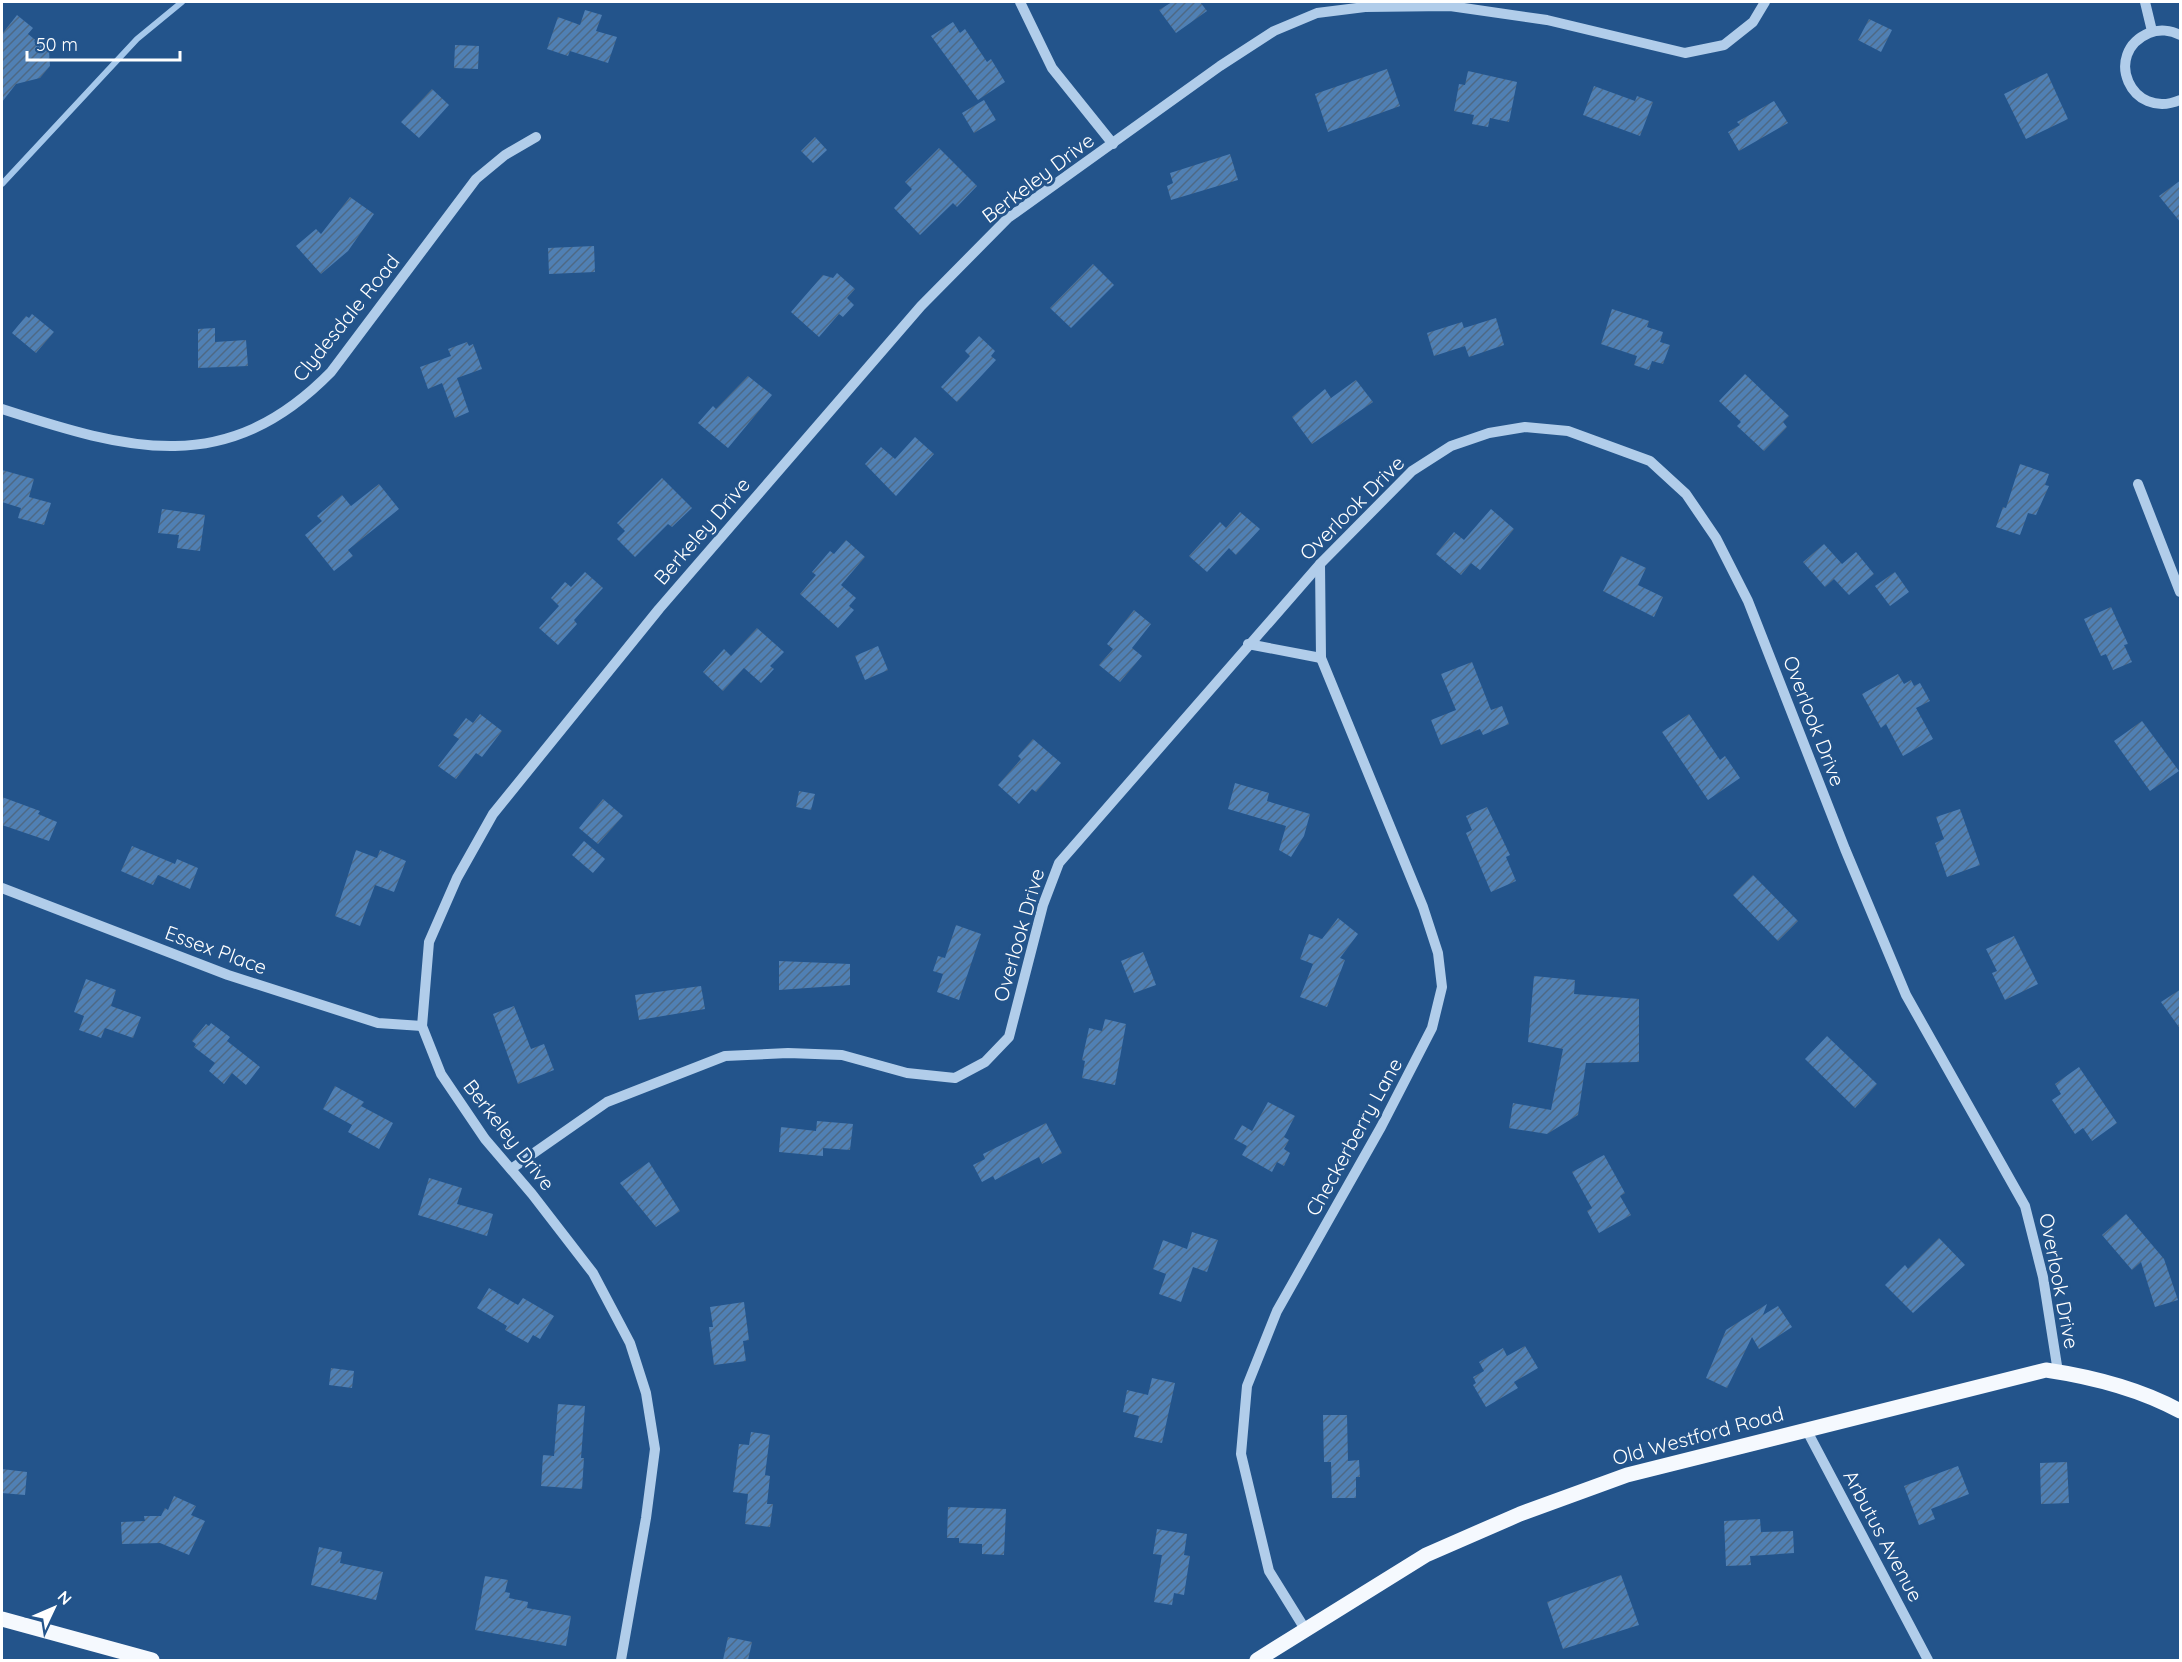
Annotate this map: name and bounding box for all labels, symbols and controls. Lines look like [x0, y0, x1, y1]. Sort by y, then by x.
scale bar [27, 24, 180, 62]
text: 50 m [36, 33, 78, 56]
street label: Berkeley Drive [977, 127, 1099, 228]
street label: Clydesdale Road [287, 249, 405, 386]
street label: Overlook Drive [1294, 450, 1409, 565]
street label: Berkeley Drive [648, 472, 755, 589]
street label: Overlook Drive [1778, 652, 1851, 790]
street label: Overlook Drive [988, 865, 1050, 1004]
street label: Essex Place [162, 920, 271, 980]
street label: Checkerberry Lane [1300, 1053, 1407, 1220]
street label: Berkeley Drive [458, 1074, 561, 1195]
street label: Overlook Drive [2034, 1211, 2085, 1351]
street label: Old Westford Road [1609, 1401, 1786, 1470]
street label: Arbutus Avenue [1838, 1466, 1929, 1606]
north arrow [24, 1578, 84, 1638]
text: N [54, 1586, 76, 1609]

